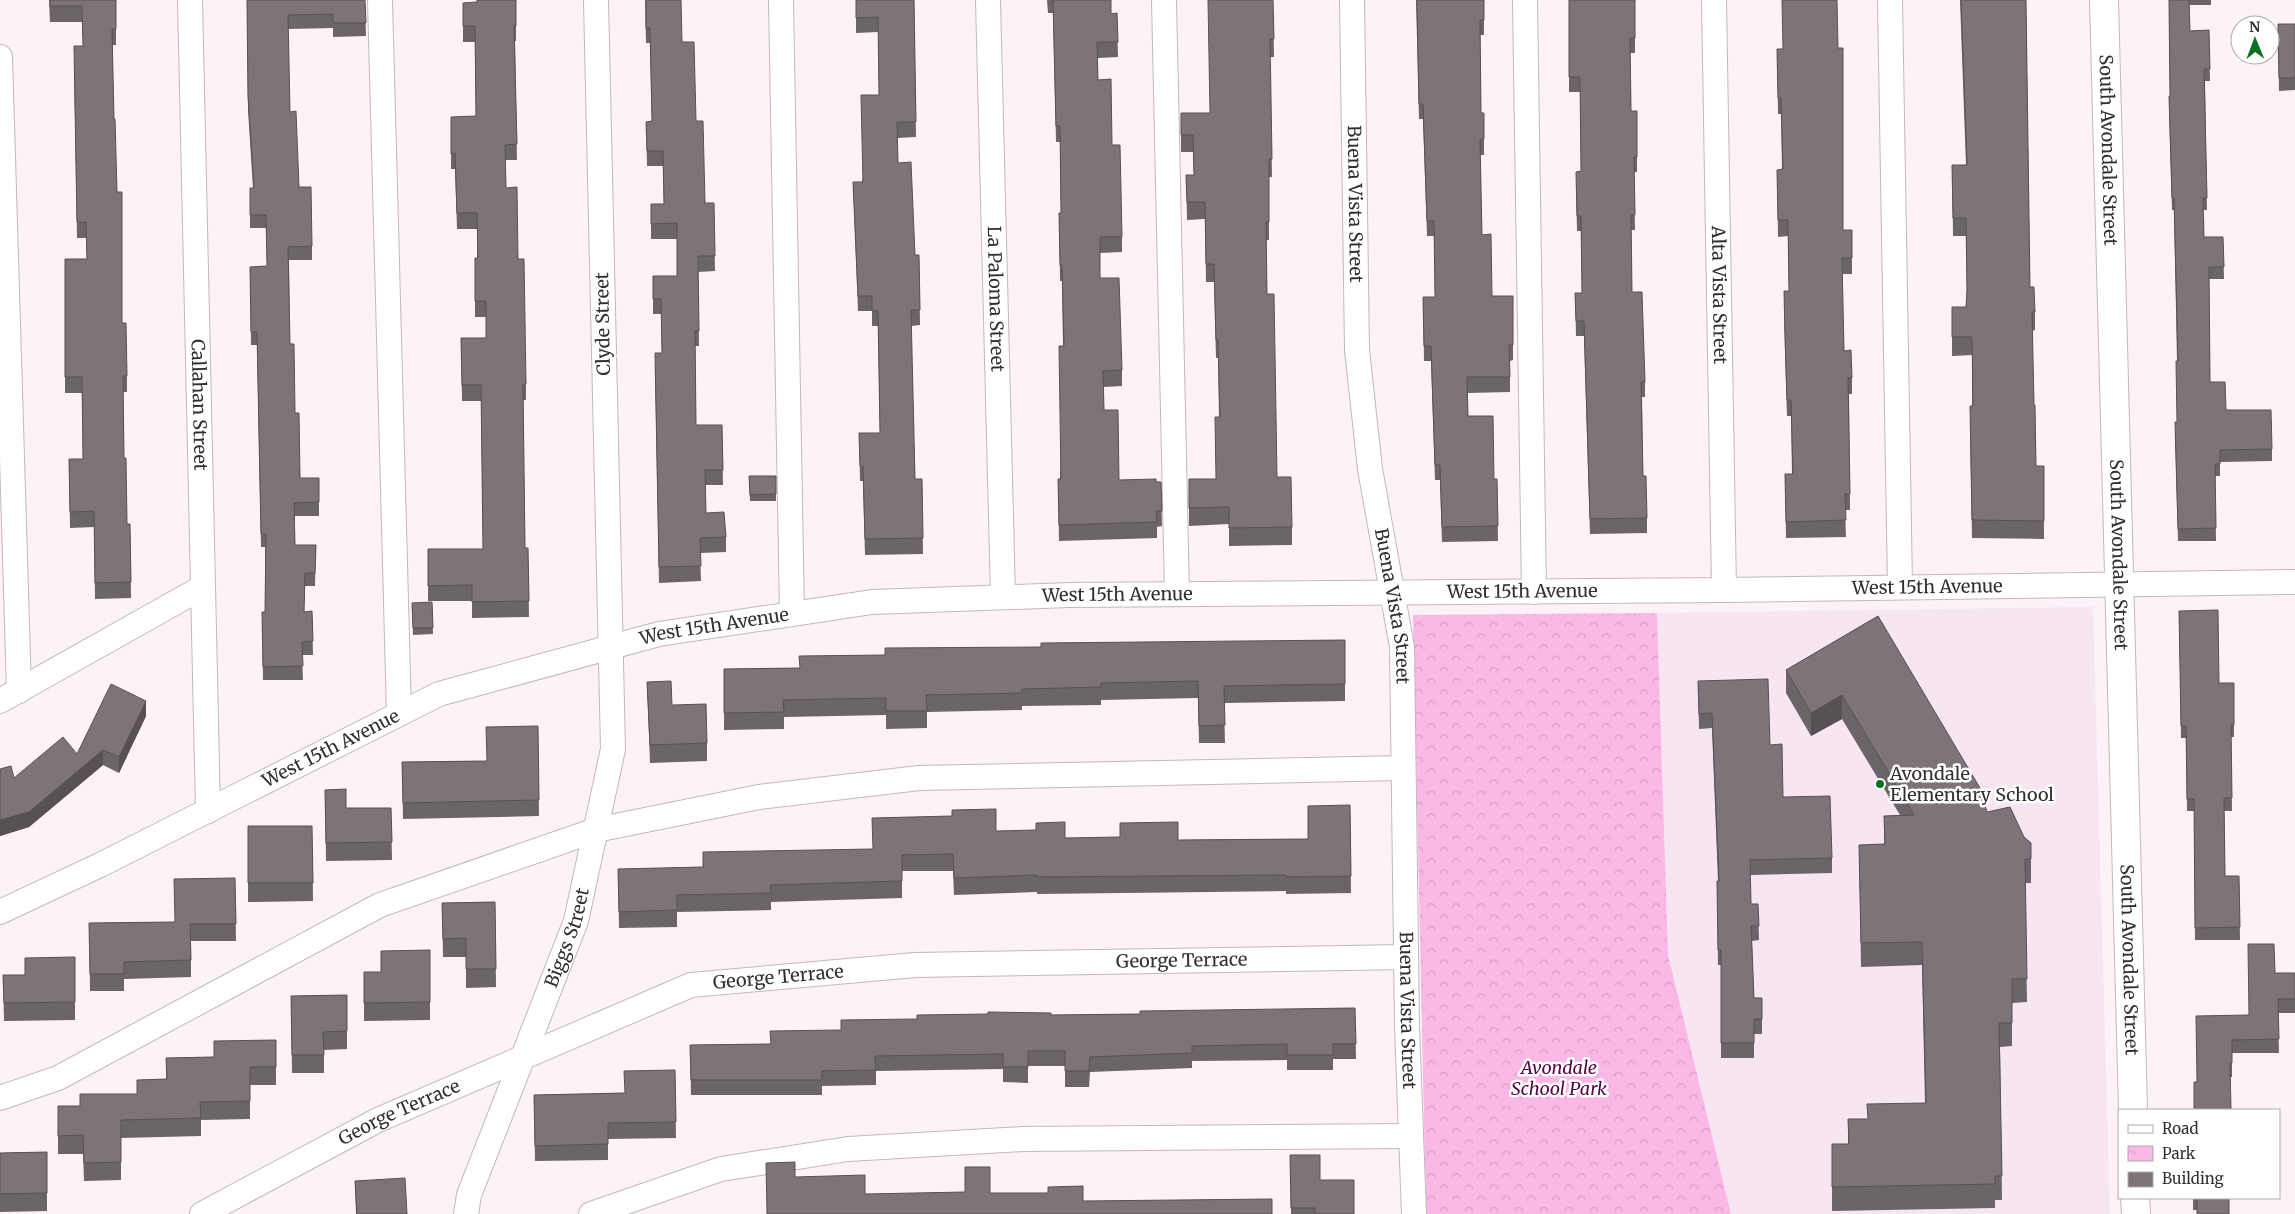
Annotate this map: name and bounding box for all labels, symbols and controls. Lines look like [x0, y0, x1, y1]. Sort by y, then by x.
north arrow [2230, 15, 2280, 65]
text: N [2249, 18, 2260, 36]
street label: South Avondale Street [2094, 54, 2122, 246]
street label: Buena Vista Street [1343, 125, 1368, 283]
street label: Alta Vista Street [1707, 224, 1732, 364]
street label: La Paloma Street [983, 226, 1009, 372]
street label: Clyde Street [590, 272, 615, 376]
street label: Callahan Street [187, 339, 212, 471]
street label: South Avondale Street [2105, 459, 2133, 651]
street label: Buena Vista Street [1370, 526, 1414, 684]
street label: West 15th Avenue [1851, 574, 2003, 599]
street label: West 15th Avenue [1446, 579, 1598, 603]
street label: West 15th Avenue [1041, 582, 1193, 607]
street label: West 15th Avenue [636, 603, 790, 650]
street label: West 15th Avenue [257, 704, 403, 793]
place label: Avondale Elementary School [1889, 762, 2054, 806]
marker: Avondale Elementary School [1874, 778, 1886, 790]
street label: South Avondale Street [2116, 864, 2144, 1056]
street label: Biggs Street [539, 886, 594, 991]
street label: Buena Vista Street [1395, 931, 1421, 1090]
street label: George Terrace [1116, 948, 1247, 973]
street label: George Terrace [712, 959, 845, 994]
park label: Avondale School Park [1511, 1056, 1607, 1100]
street label: George Terrace [334, 1074, 463, 1150]
legend [2118, 1109, 2280, 1199]
text: Road [2162, 1119, 2198, 1138]
text: Park [2162, 1144, 2196, 1163]
text: Building [2162, 1169, 2224, 1188]

